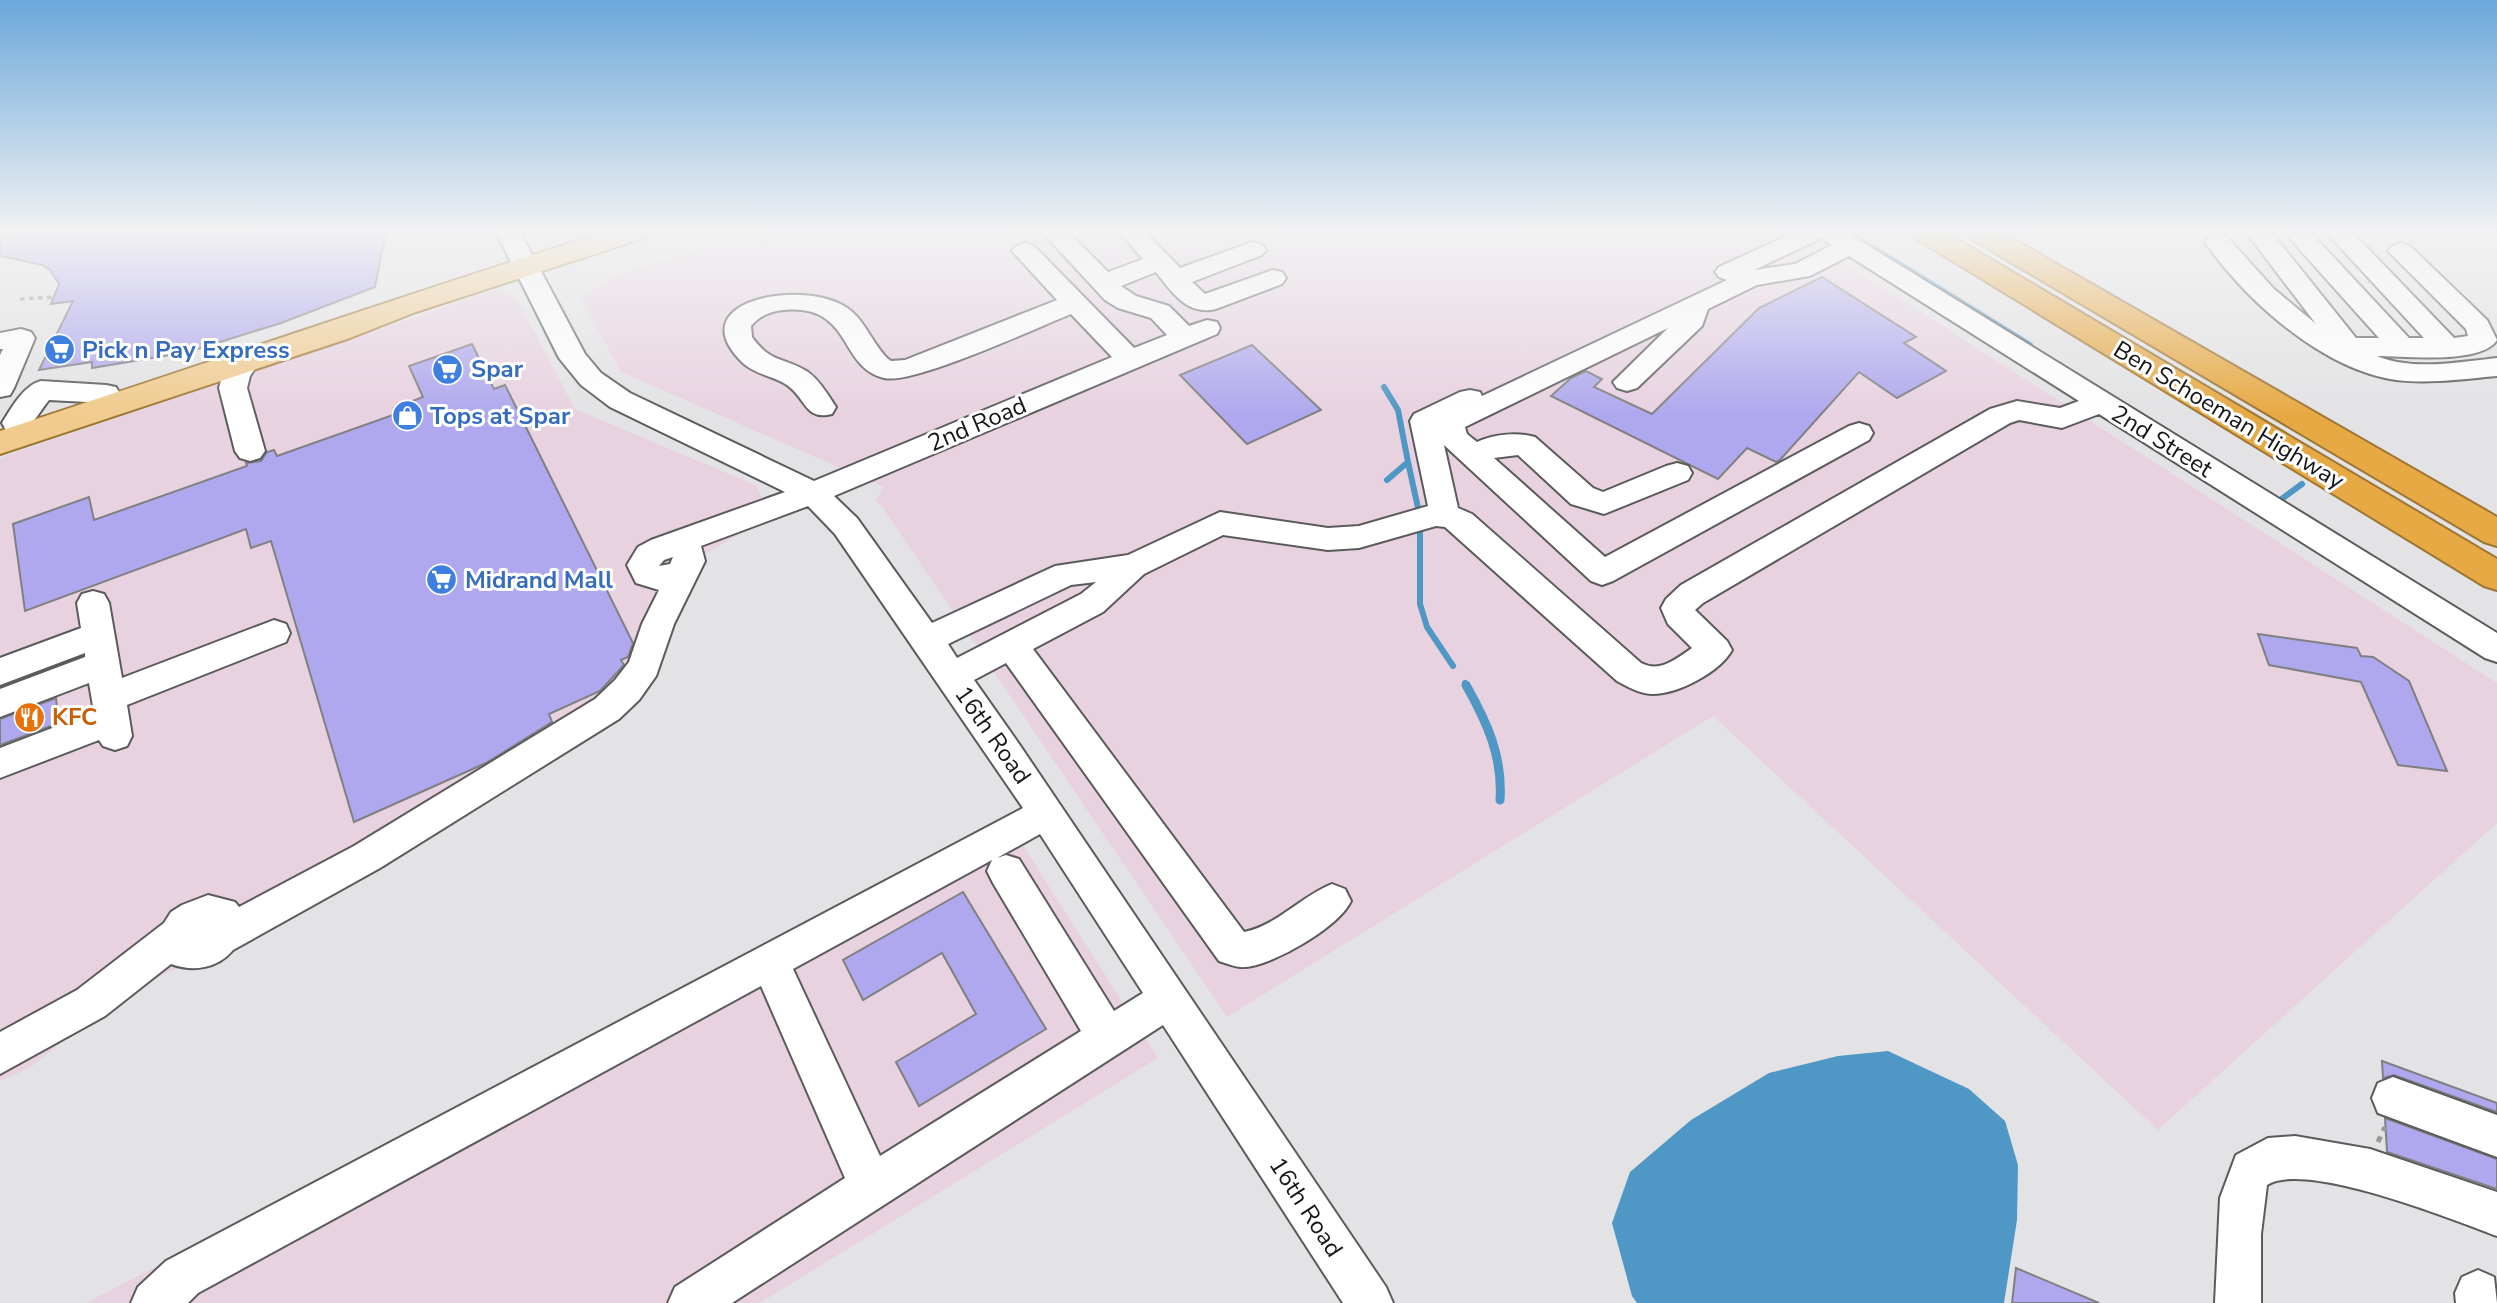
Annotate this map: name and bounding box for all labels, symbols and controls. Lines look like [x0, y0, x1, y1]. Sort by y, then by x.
supermarket icon: Pick n Pay Express [42, 333, 76, 367]
street label: Ben Schoeman Highway [2108, 333, 2351, 497]
place label: Pick n Pay Express [82, 334, 290, 366]
supermarket icon: Spar [431, 352, 465, 386]
place label: Spar [471, 353, 524, 385]
street label: 2nd Road [923, 389, 1031, 459]
street label: 2nd Street [2105, 397, 2219, 485]
shop icon: Tops at Spar [390, 399, 424, 433]
place label: Tops at Spar [430, 400, 571, 432]
supermarket icon: Midrand Mall [425, 563, 459, 597]
place label: Midrand Mall [465, 564, 613, 596]
street label: 16th Road [948, 680, 1038, 790]
restaurant icon: KFC [12, 700, 46, 734]
place label: KFC [52, 701, 97, 733]
street label: 16th Road [1262, 1151, 1350, 1263]

